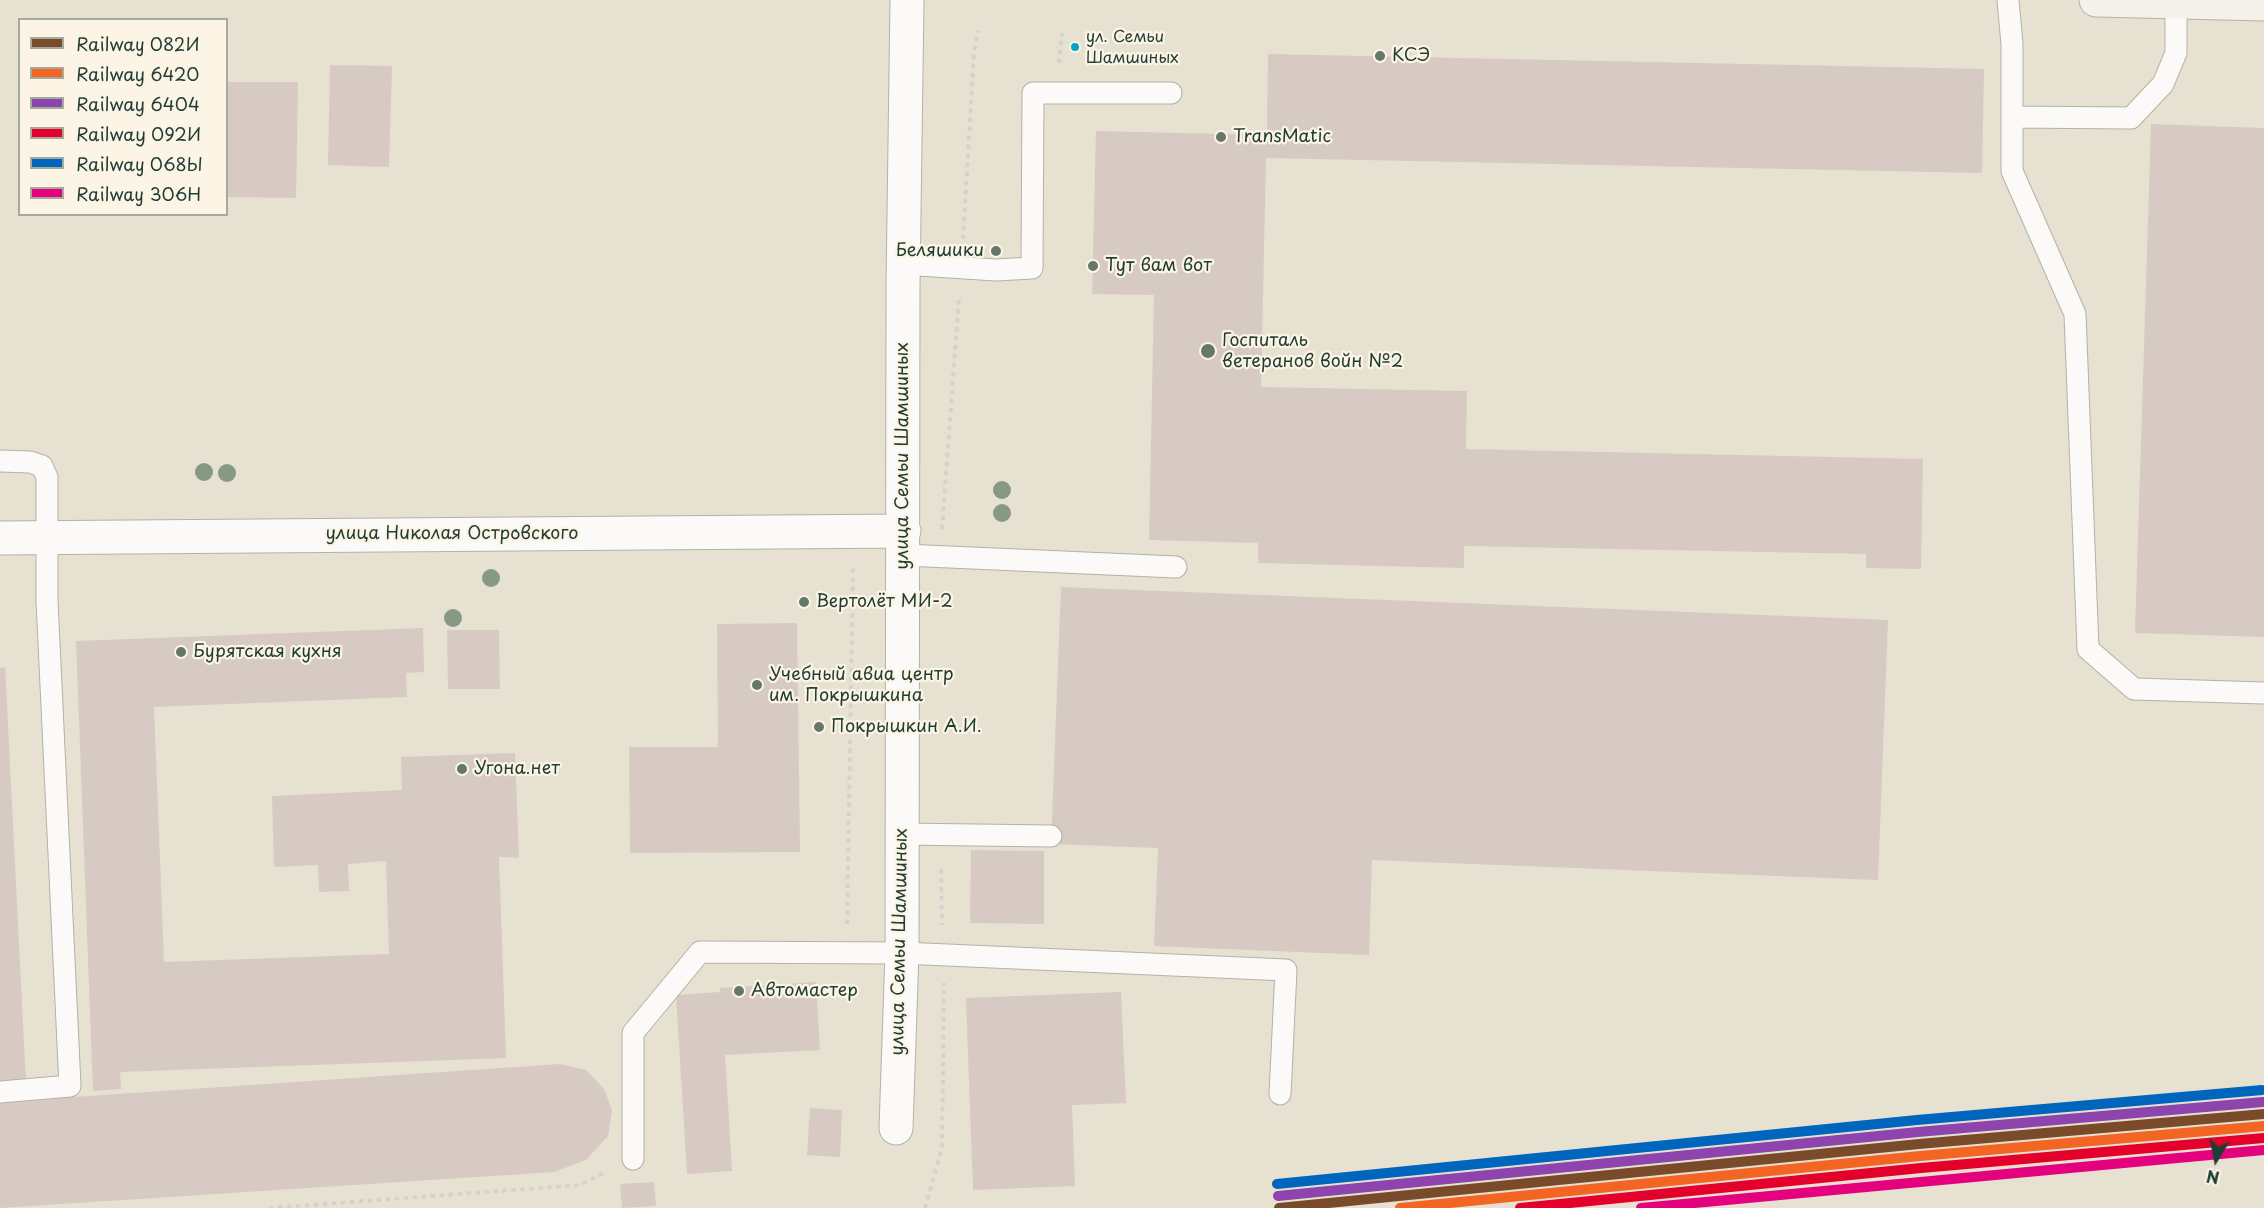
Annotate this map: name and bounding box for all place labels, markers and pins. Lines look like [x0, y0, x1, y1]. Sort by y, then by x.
place label: ул. Семьи Шамшиных [1086, 28, 1179, 66]
marker: ул. Семьи Шамшиных [1069, 41, 1081, 53]
place label: КСЭ [1392, 45, 1430, 67]
marker: КСЭ [1373, 49, 1387, 63]
place label: TransMatic [1233, 126, 1331, 148]
marker: TransMatic [1214, 130, 1228, 144]
place label: Беляшики [896, 240, 984, 262]
marker: Беляшики [989, 244, 1003, 258]
place label: Тут вам вот [1105, 255, 1212, 277]
marker: Тут вам вот [1086, 259, 1100, 273]
place label: Госпиталь ветеранов войн №2 [1222, 330, 1403, 372]
marker: Госпиталь ветеранов войн №2 [1199, 342, 1217, 360]
place label: Вертолёт МИ-2 [816, 591, 953, 613]
marker: Вертолёт МИ-2 [797, 595, 811, 609]
place label: Бурятская кухня [193, 641, 342, 663]
marker: Бурятская кухня [174, 645, 188, 659]
place label: Учебный авиа центр им. Покрышкина [769, 664, 954, 706]
marker: Учебный авиа центр им. Покрышкина [750, 678, 764, 692]
place label: Покрышкин А.И. [831, 716, 982, 738]
marker: Покрышкин А.И. [812, 720, 826, 734]
place label: Угона.нет [474, 758, 560, 780]
marker: Угона.нет [455, 762, 469, 776]
place label: Автомастер [751, 980, 858, 1002]
marker: Автомастер [732, 984, 746, 998]

